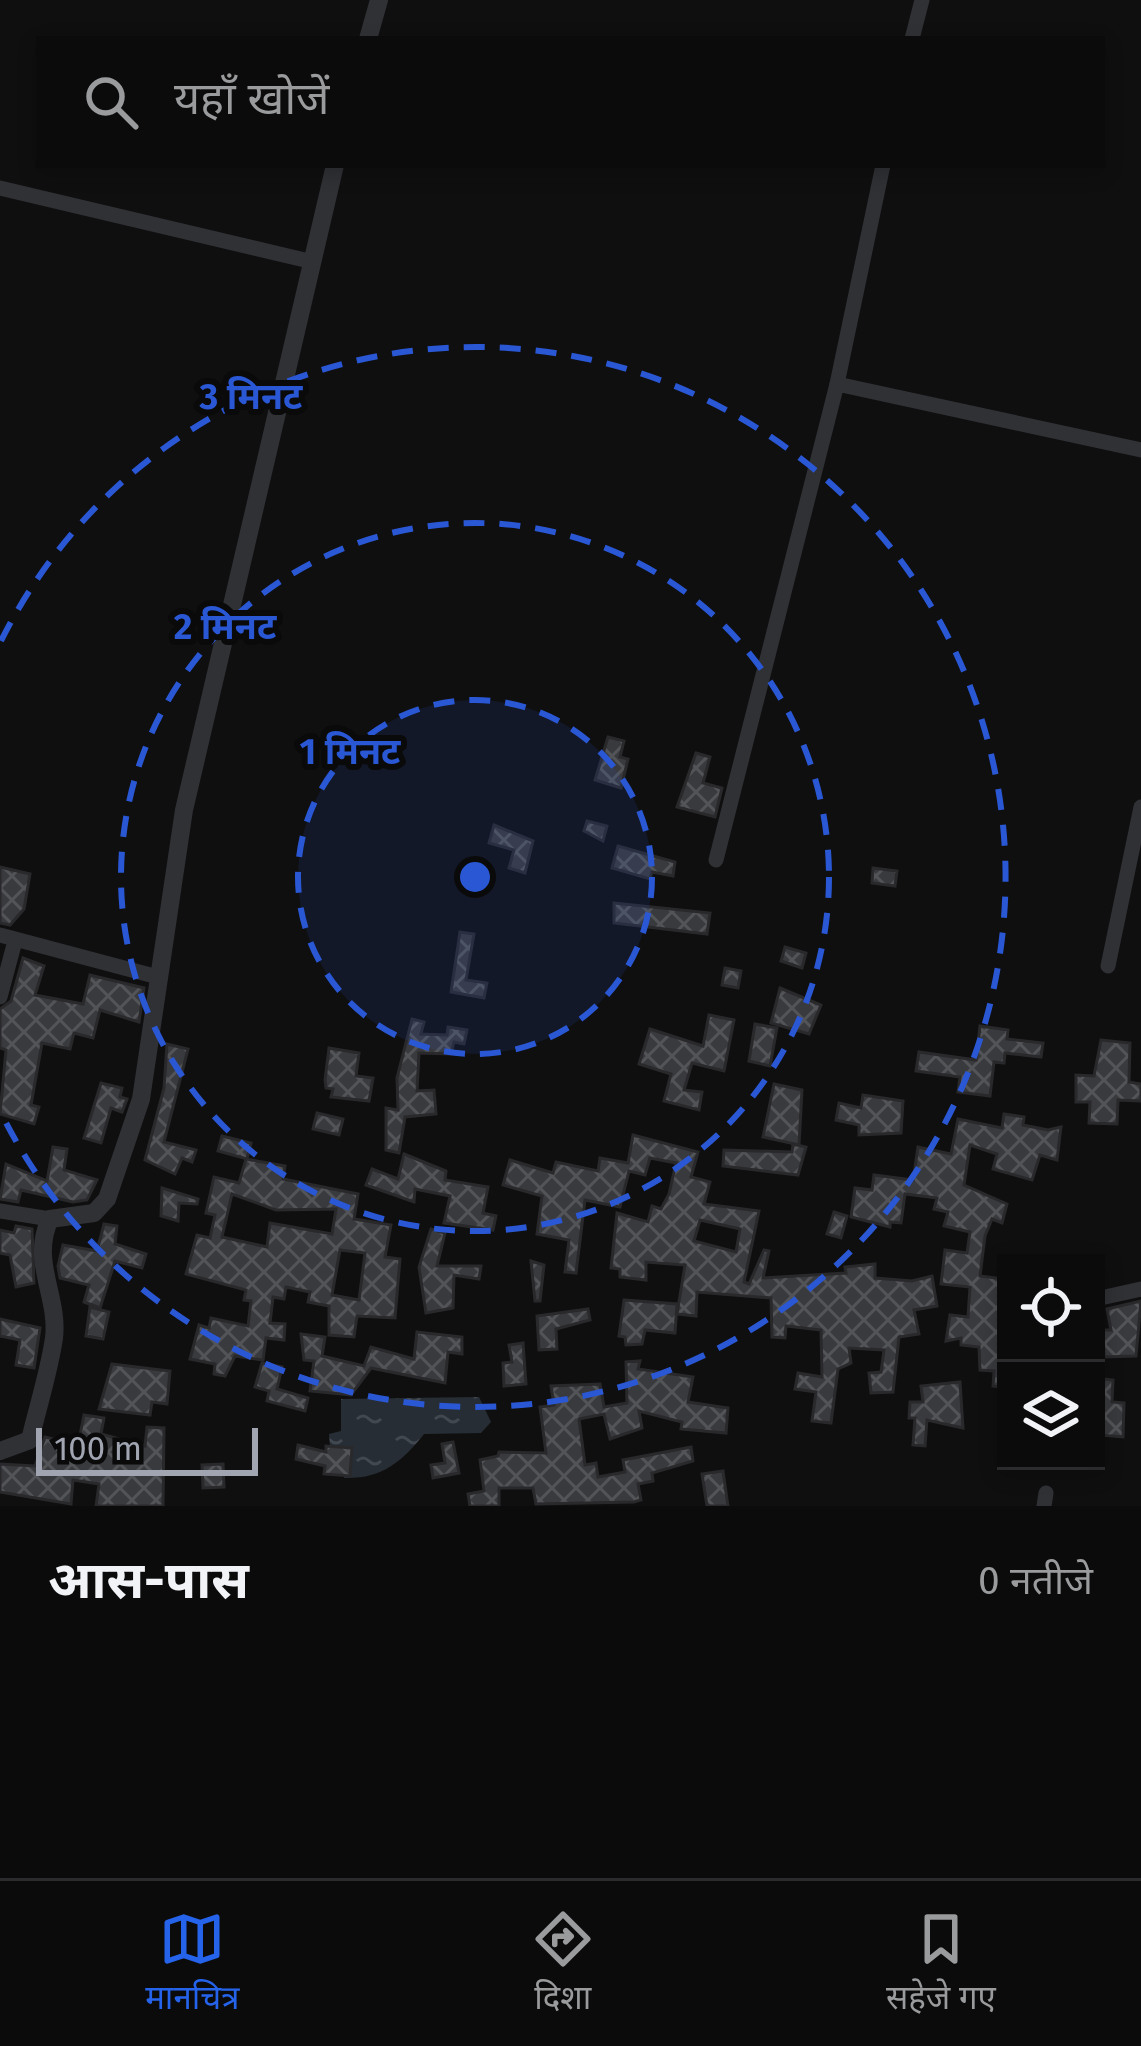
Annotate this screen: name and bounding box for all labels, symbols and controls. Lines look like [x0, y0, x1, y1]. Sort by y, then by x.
search box [36, 36, 1105, 168]
icon: search [78, 69, 144, 135]
text: यहाँ खोजें [174, 72, 329, 126]
text: 3 मिनट [199, 375, 303, 419]
text: 2 मिनट [174, 605, 277, 649]
text: 1 मिनट [300, 730, 401, 774]
centre of rings [454, 856, 496, 898]
map controls [997, 1254, 1105, 1470]
button: locate [997, 1254, 1105, 1362]
button: layers [997, 1362, 1105, 1470]
scale bar [36, 1422, 258, 1475]
text: 100 m [54, 1429, 142, 1469]
text: आस-पास [48, 1550, 249, 1612]
text: 0 नतीजे [978, 1558, 1093, 1604]
tab: मानचित्र [145, 1906, 239, 2022]
tab: दिशा [530, 1906, 596, 2022]
tab: सहेजे गए [886, 1906, 996, 2022]

